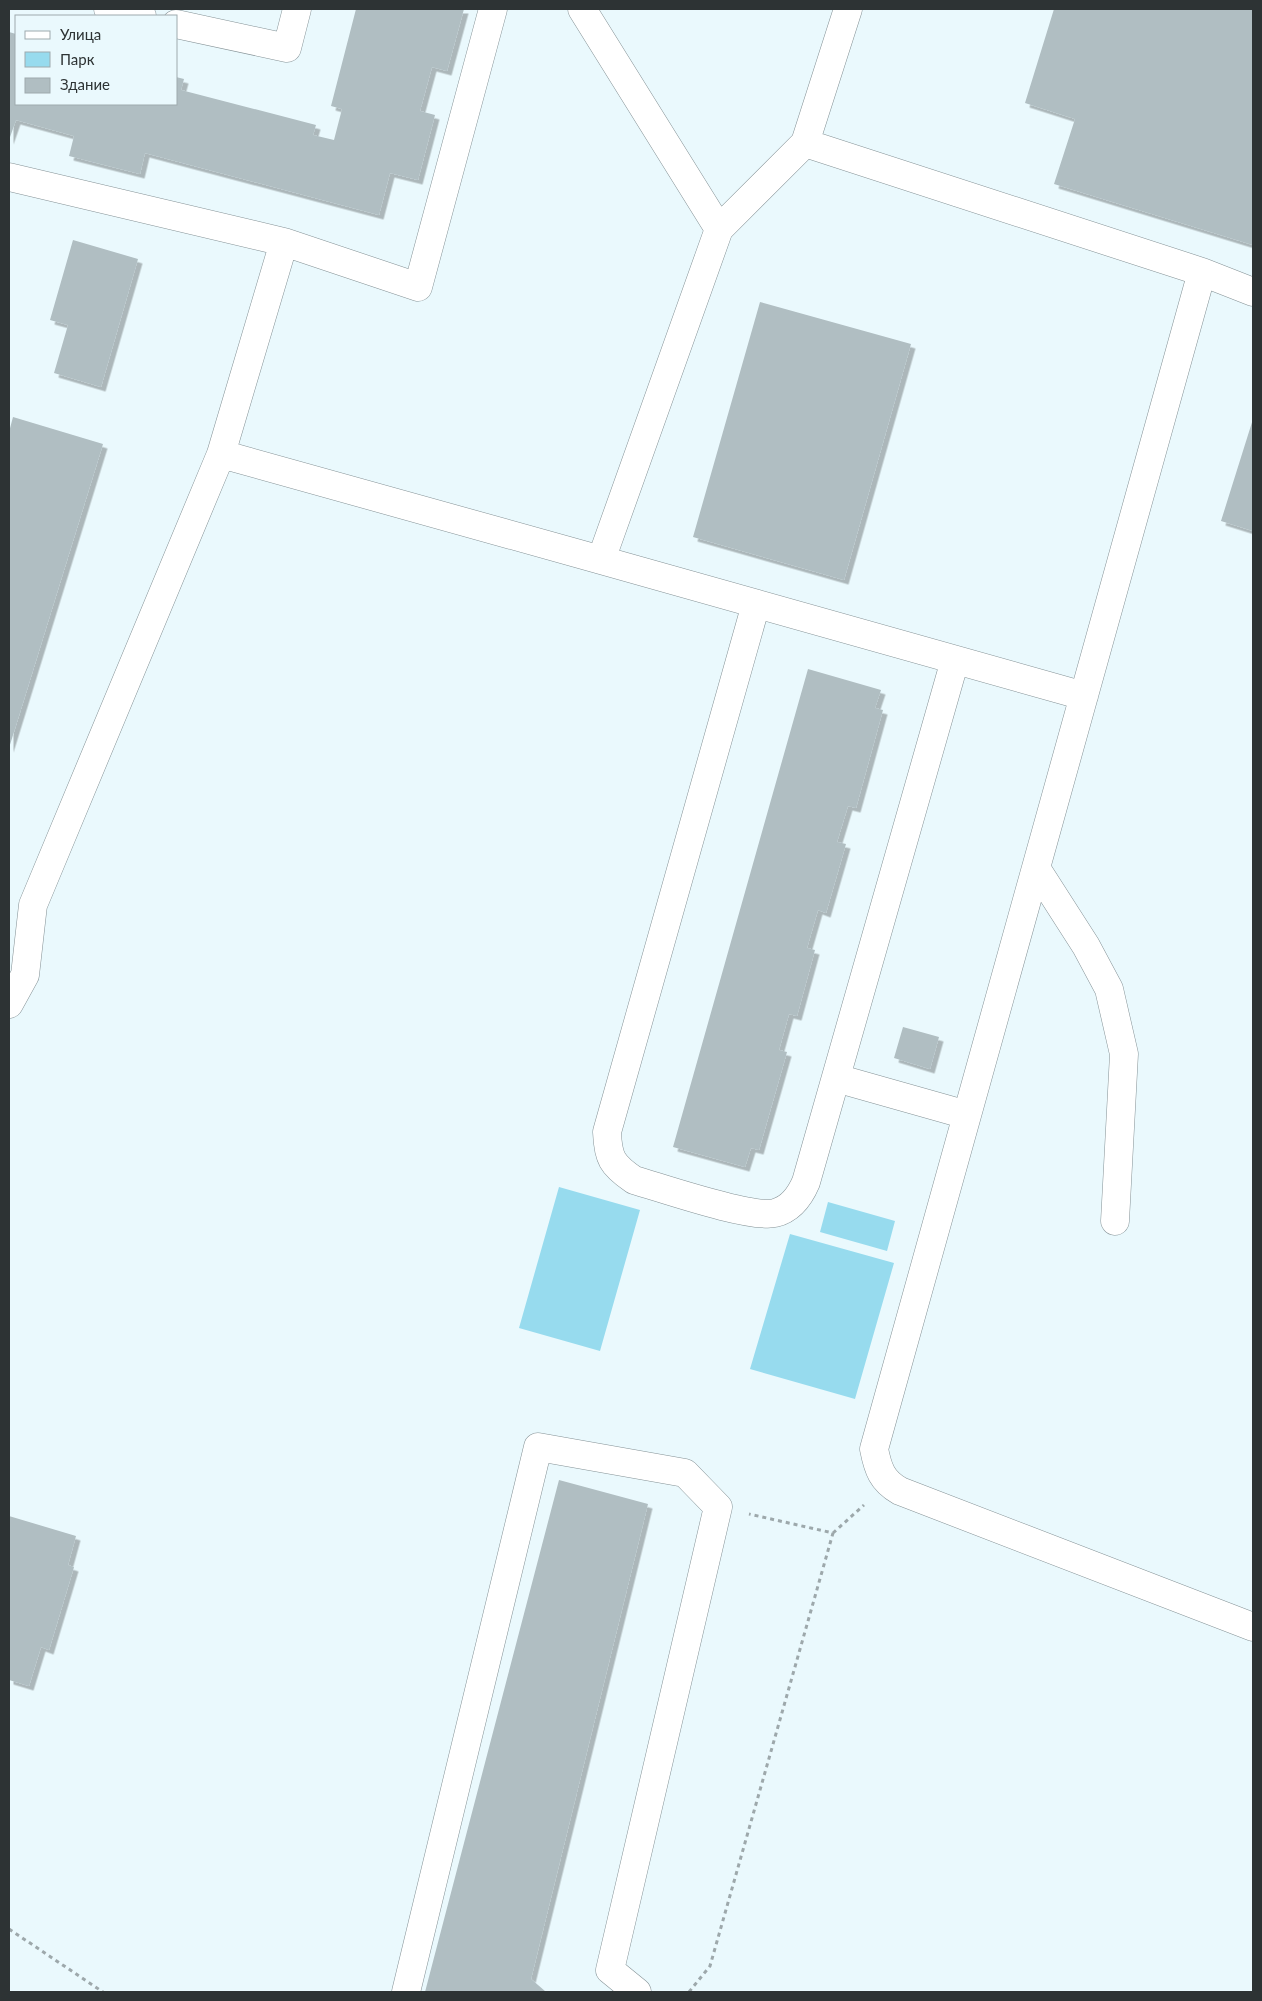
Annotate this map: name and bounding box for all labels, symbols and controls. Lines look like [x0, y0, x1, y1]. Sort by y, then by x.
legend [15, 15, 178, 105]
text: Улица [60, 25, 101, 43]
text: Парк [60, 50, 95, 68]
text: Здание [60, 75, 110, 93]

